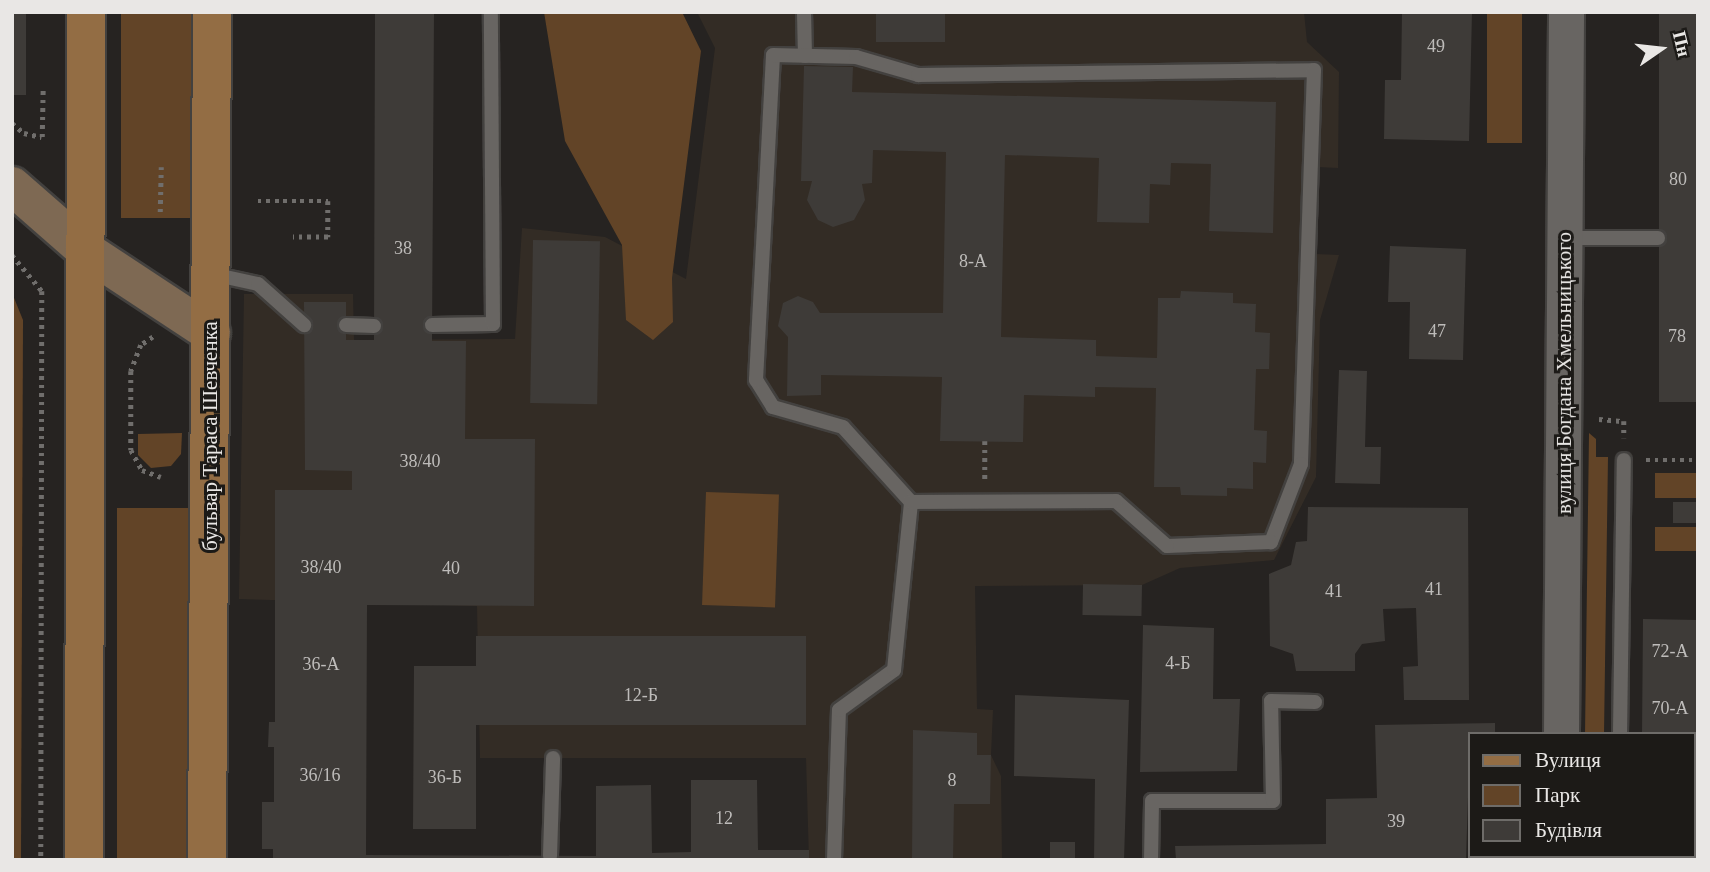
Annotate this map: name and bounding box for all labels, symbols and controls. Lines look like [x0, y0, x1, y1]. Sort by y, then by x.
north arrow [1626, 14, 1696, 84]
text: Пн [1669, 29, 1695, 59]
house number: 49 [1427, 35, 1445, 57]
house number: 80 [1669, 168, 1687, 190]
street label: вулиця Богдана Хмельницького [1551, 232, 1577, 514]
house number: 38 [394, 237, 412, 259]
house number: 8-А [959, 250, 987, 272]
house number: 47 [1428, 320, 1446, 342]
street label: бульвар Тараса Шевченка [197, 321, 223, 551]
house number: 78 [1668, 325, 1686, 347]
house number: 38/40 [399, 450, 441, 472]
house number: 38/40 [300, 556, 342, 578]
house number: 40 [442, 557, 460, 579]
house number: 41 [1425, 578, 1443, 600]
house number: 41 [1325, 580, 1343, 602]
house number: 72-А [1652, 640, 1688, 662]
house number: 4-Б [1165, 652, 1191, 674]
house number: 36-А [303, 653, 339, 675]
house number: 12-Б [624, 684, 658, 706]
house number: 70-А [1652, 697, 1688, 719]
legend [1468, 732, 1696, 858]
text: Вулиця [1535, 748, 1601, 772]
house number: 36/16 [299, 764, 341, 786]
house number: 36-Б [428, 766, 462, 788]
house number: 8 [948, 769, 956, 791]
text: Парк [1535, 783, 1580, 807]
house number: 12 [715, 807, 733, 829]
house number: 39 [1387, 810, 1405, 832]
text: Будівля [1535, 818, 1602, 842]

